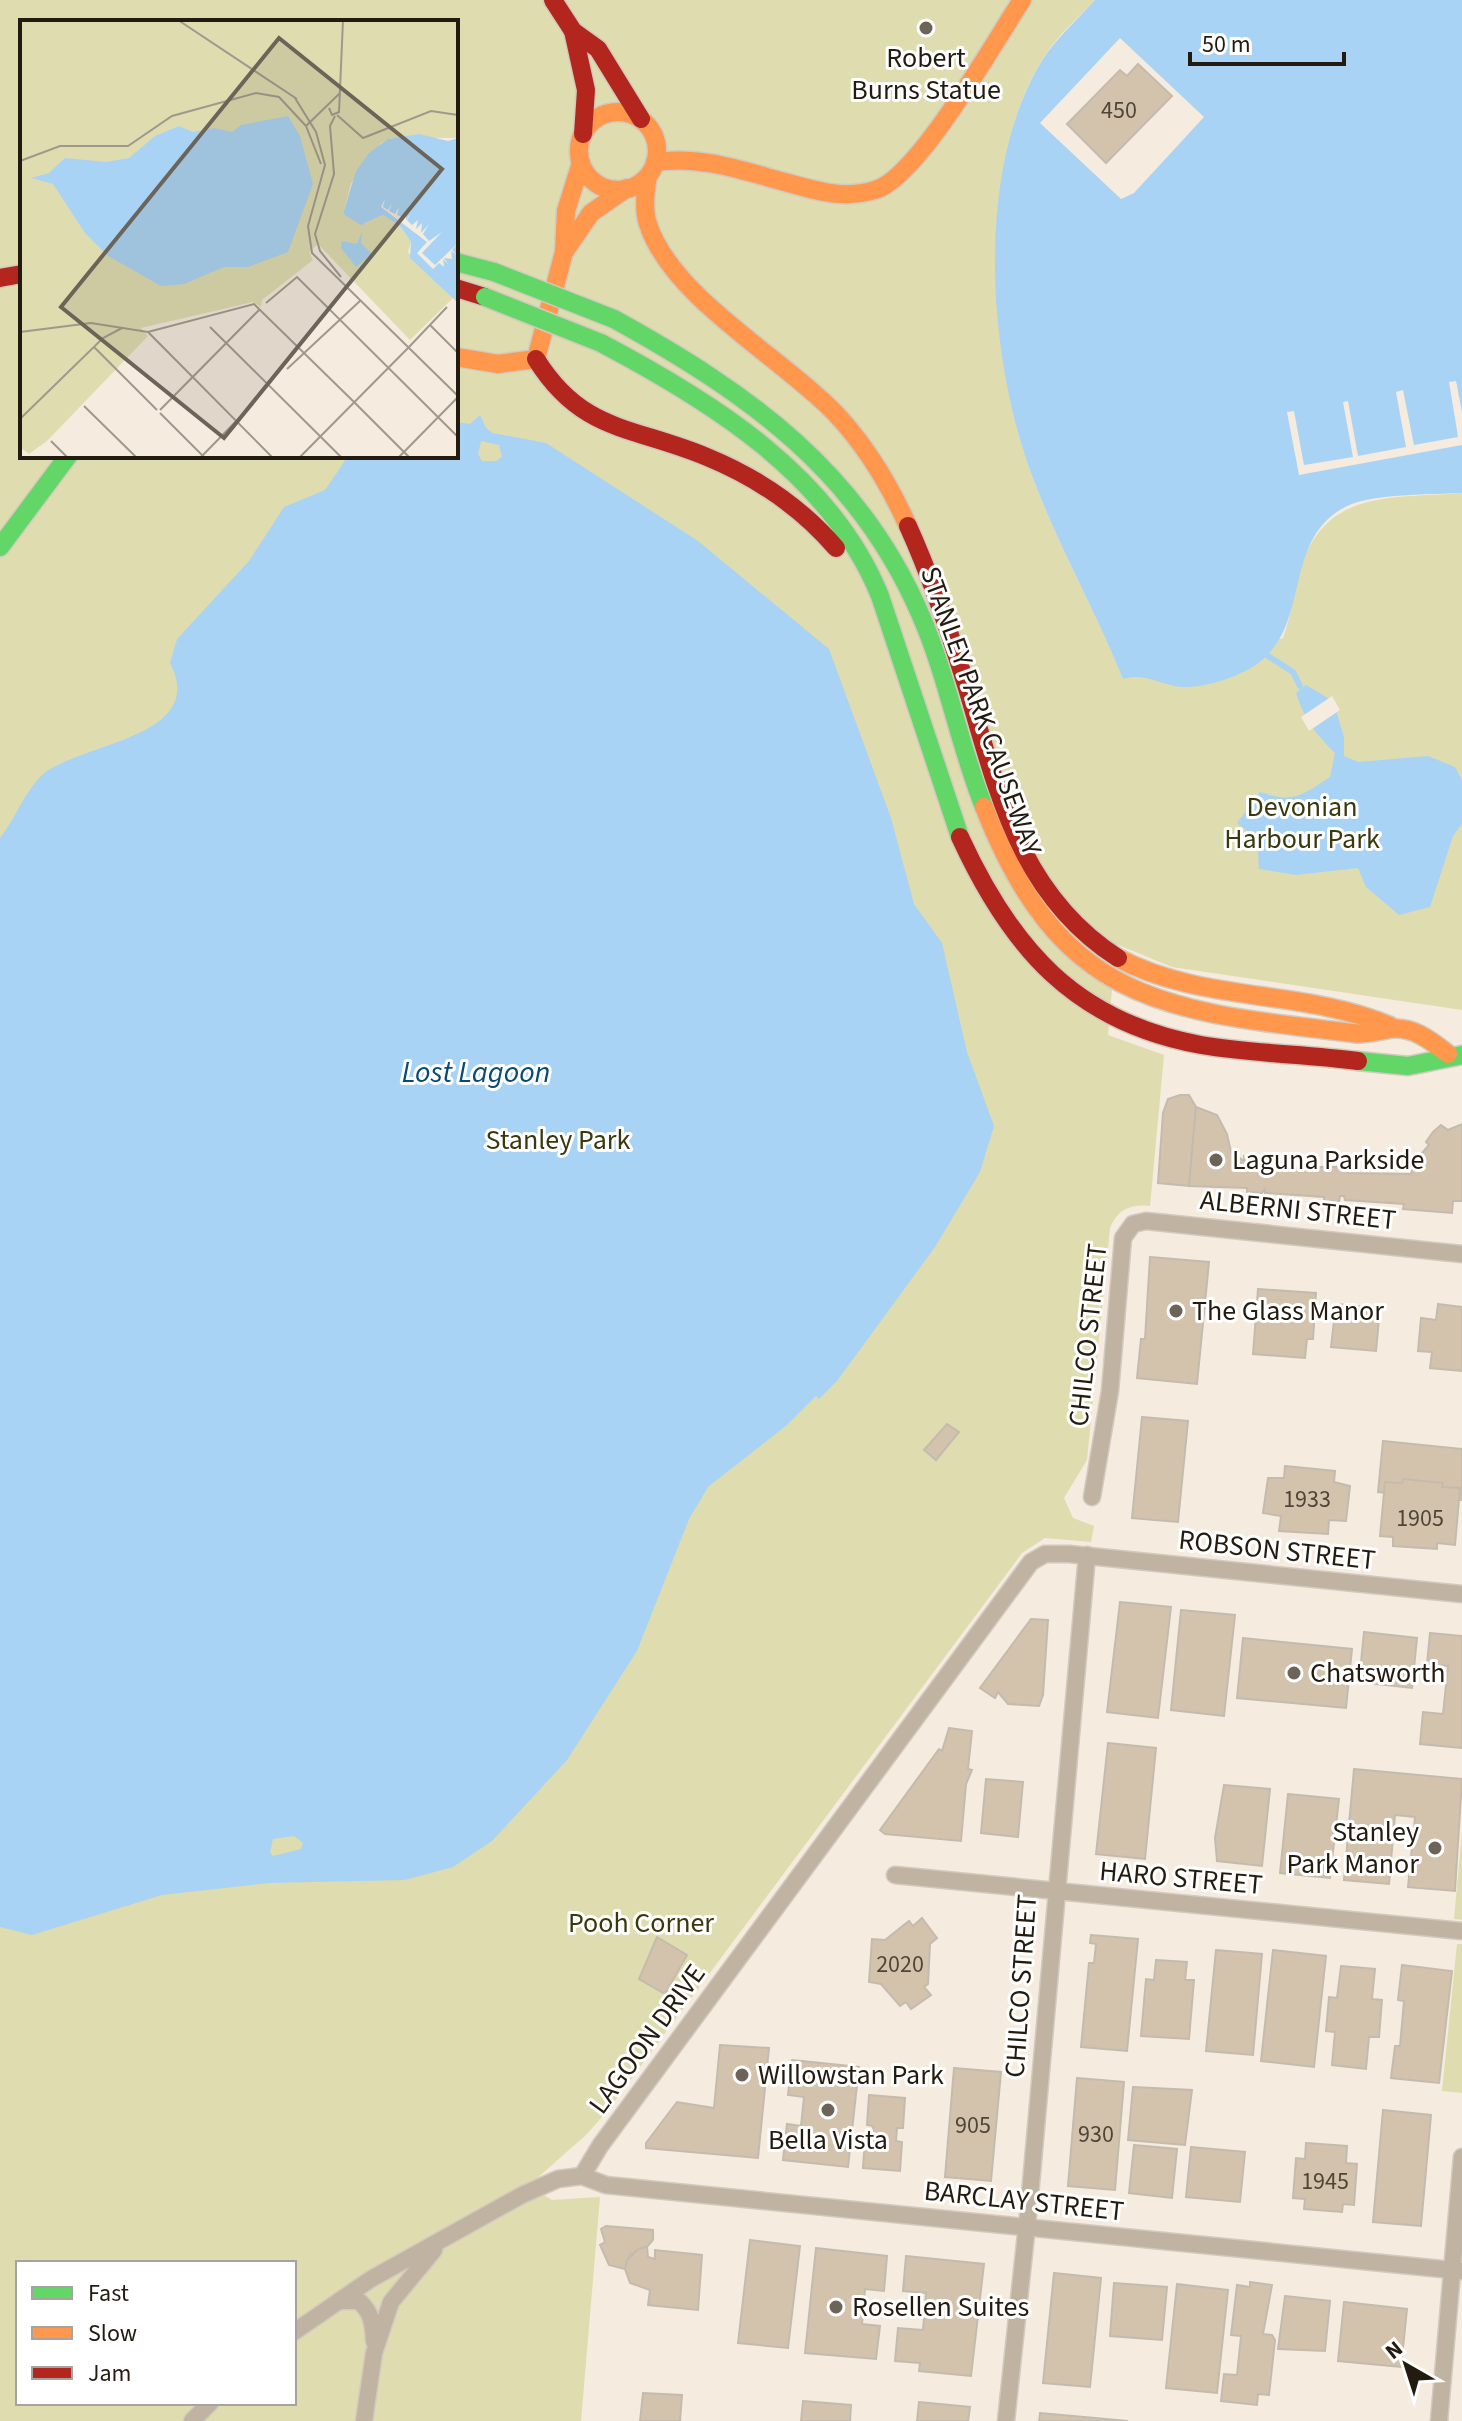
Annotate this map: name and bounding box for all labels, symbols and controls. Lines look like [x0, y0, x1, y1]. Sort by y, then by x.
scale bar [1190, 16, 1344, 66]
marker: Robert Burns Statue [917, 19, 935, 37]
inset map [20, 20, 458, 458]
text: 50 m [1202, 27, 1251, 62]
place label: Robert Burns Statue [851, 38, 1001, 110]
house number: 450 [1101, 93, 1137, 128]
street label: STANLEY PARK CAUSEWAY [910, 561, 1052, 862]
park label: Devonian Harbour Park [1224, 787, 1380, 859]
water label: Lost Lagoon [402, 1051, 550, 1094]
park label: Stanley Park [486, 1120, 631, 1160]
place label: Laguna Parkside [1232, 1140, 1424, 1180]
marker: Laguna Parkside [1207, 1151, 1225, 1169]
street label: ALBERNI STREET [1198, 1180, 1398, 1240]
street label: CHILCO STREET [1059, 1242, 1117, 1428]
place label: The Glass Manor [1192, 1291, 1384, 1331]
marker: The Glass Manor [1167, 1302, 1185, 1320]
house number: 1933 [1283, 1482, 1331, 1517]
house number: 1905 [1396, 1501, 1444, 1536]
street label: ROBSON STREET [1177, 1520, 1377, 1580]
place label: Chatsworth [1310, 1653, 1445, 1693]
marker: Chatsworth [1285, 1664, 1303, 1682]
place label: Stanley Park Manor [1286, 1812, 1419, 1884]
marker: Stanley Park Manor [1426, 1839, 1444, 1857]
street label: HARO STREET [1098, 1851, 1264, 1905]
street label: CHILCO STREET [995, 1893, 1047, 2079]
park label: Pooh Corner [568, 1903, 714, 1943]
house number: 2020 [876, 1947, 924, 1982]
street label: LAGOON DRIVE [579, 1956, 715, 2122]
place label: Willowstan Park [758, 2055, 944, 2095]
marker: Willowstan Park [733, 2066, 751, 2084]
marker: Bella Vista [819, 2101, 837, 2119]
house number: 905 [955, 2108, 991, 2143]
house number: 930 [1078, 2117, 1114, 2152]
place label: Bella Vista [768, 2120, 888, 2160]
house number: 1945 [1301, 2164, 1349, 2199]
street label: BARCLAY STREET [922, 2171, 1126, 2231]
legend [16, 2261, 296, 2405]
text: Fast [88, 2276, 129, 2311]
place label: Rosellen Suites [852, 2287, 1029, 2327]
marker: Rosellen Suites [827, 2298, 845, 2316]
text: Slow [88, 2316, 137, 2351]
north arrow [1366, 2325, 1446, 2405]
text: N [1378, 2333, 1410, 2367]
text: Jam [88, 2356, 132, 2391]

